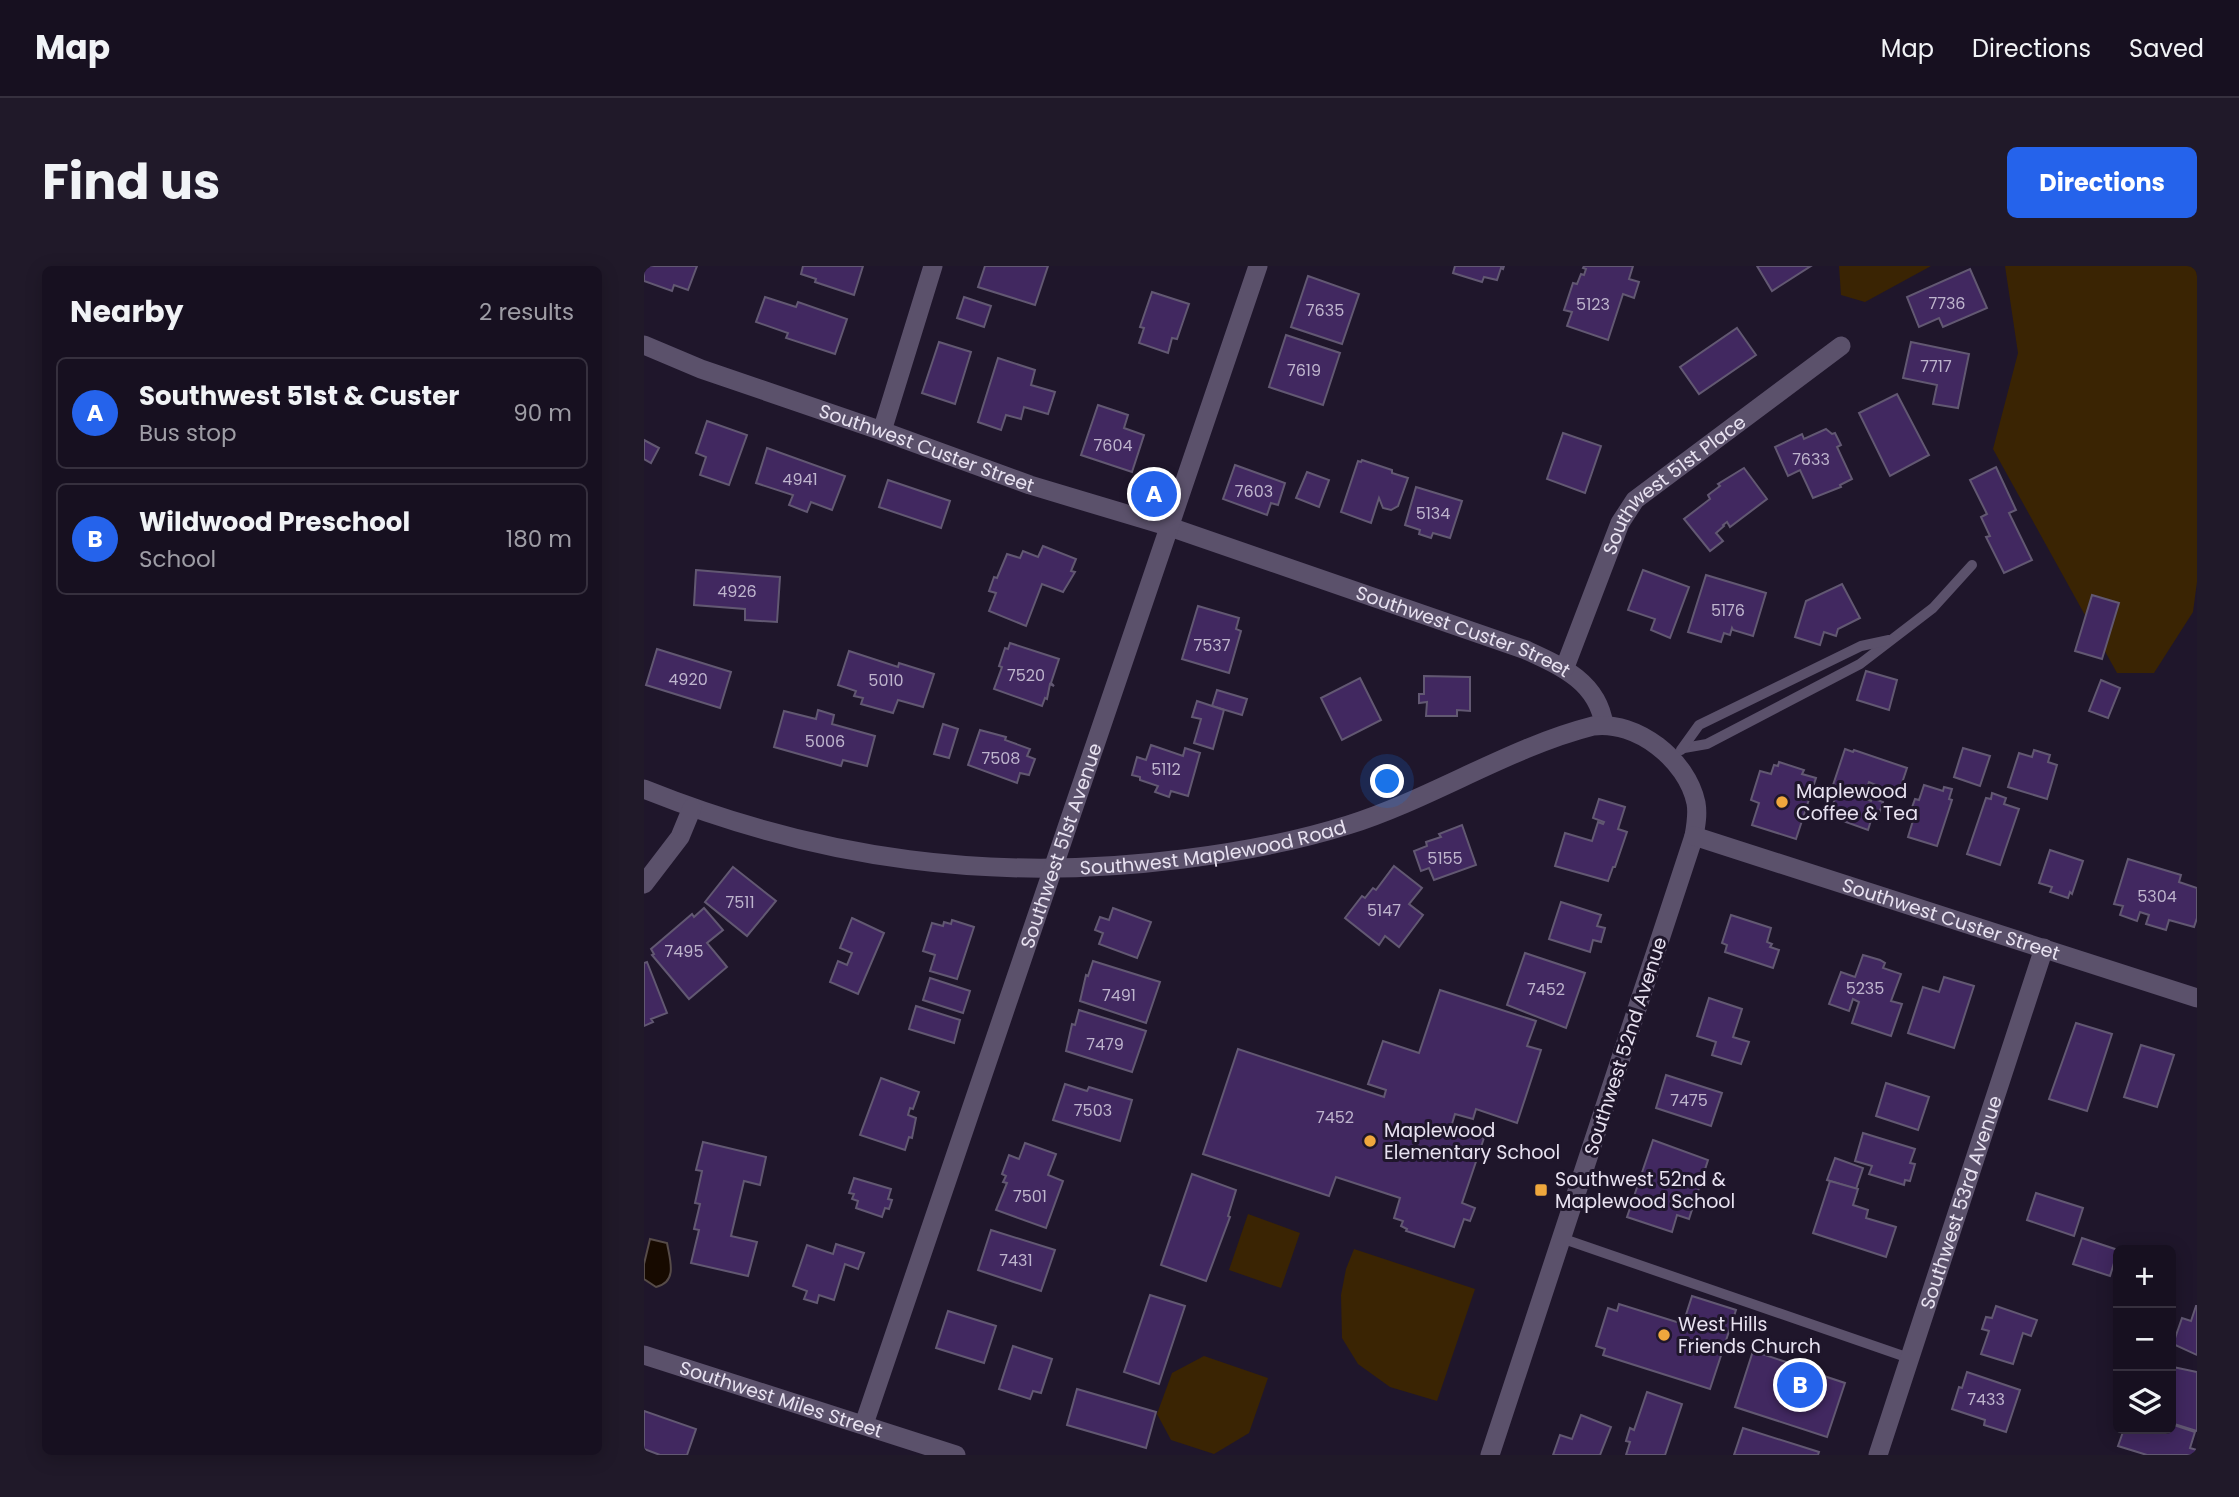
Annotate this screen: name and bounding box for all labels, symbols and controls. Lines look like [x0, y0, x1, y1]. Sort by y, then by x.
text: Map [35, 24, 110, 71]
text: Map [1881, 32, 1934, 65]
text: Directions [1972, 32, 2091, 65]
text: Saved [2129, 32, 2204, 65]
button: Directions [2007, 147, 2197, 218]
text: Find us [42, 148, 220, 216]
text: Nearby [70, 290, 184, 333]
house number: 7736 [1928, 292, 1966, 315]
house number: 5123 [1576, 293, 1610, 316]
text: 2 results [479, 296, 574, 328]
house number: 7635 [1306, 299, 1344, 322]
house number: 7717 [1920, 355, 1952, 378]
house number: 7619 [1287, 359, 1321, 382]
text: Southwest 51st & Custer [139, 378, 459, 414]
text: A [87, 397, 103, 429]
text: 90 m [513, 397, 572, 429]
street label: Southwest Custer Street [815, 397, 1038, 500]
street label: Southwest 51st Place [1596, 409, 1752, 559]
text: Bus stop [139, 417, 237, 449]
house number: 7604 [1093, 434, 1133, 457]
house number: 7633 [1792, 448, 1830, 471]
house number: 4941 [782, 468, 818, 491]
pin: A [1131, 468, 1177, 520]
house number: 7603 [1235, 480, 1273, 503]
house number: 5134 [1416, 502, 1450, 525]
text: Wildwood Preschool [139, 504, 410, 540]
text: B [87, 523, 103, 555]
text: 180 m [506, 523, 572, 555]
text: School [139, 543, 216, 575]
street label: Southwest Custer Street [1352, 579, 1576, 684]
house number: 4926 [717, 580, 757, 603]
house number: 5176 [1711, 599, 1745, 622]
house number: 7537 [1194, 634, 1231, 657]
house number: 7520 [1007, 664, 1045, 687]
house number: 4920 [668, 668, 708, 691]
house number: 5010 [868, 669, 904, 692]
house number: 5006 [805, 730, 845, 753]
street label: Southwest 51st Avenue [1014, 739, 1109, 952]
house number: 7508 [982, 747, 1020, 770]
house number: 5112 [1151, 758, 1181, 781]
your location [1370, 764, 1404, 798]
place label: Maplewood Coffee & Tea [1796, 778, 1918, 827]
marker: Maplewood Coffee & Tea [1774, 794, 1790, 810]
street label: Southwest Maplewood Road [1079, 813, 1350, 881]
house number: 5155 [1427, 847, 1463, 870]
street label: Southwest Custer Street [1839, 872, 2063, 967]
house number: 5304 [2137, 885, 2177, 908]
house number: 7511 [725, 891, 755, 914]
house number: 5147 [1367, 899, 1401, 922]
street label: Southwest 52nd Avenue [1577, 934, 1674, 1159]
house number: 7495 [665, 940, 703, 963]
house number: 5235 [1846, 977, 1884, 1000]
house number: 7452 [1527, 978, 1565, 1001]
house number: 7491 [1102, 984, 1136, 1007]
house number: 7479 [1086, 1033, 1124, 1056]
house number: 7475 [1670, 1089, 1708, 1112]
street label: Southwest 53rd Avenue [1914, 1092, 2009, 1313]
house number: 7503 [1074, 1099, 1112, 1122]
house number: 7452 [1316, 1106, 1354, 1129]
place label: Maplewood Elementary School [1384, 1117, 1560, 1166]
marker: Maplewood Elementary School [1362, 1133, 1378, 1149]
place label: Southwest 52nd & Maplewood School [1555, 1166, 1735, 1215]
marker: Southwest 52nd & Maplewood School [1533, 1182, 1549, 1198]
house number: 7501 [1013, 1185, 1047, 1208]
map controls [2113, 1245, 2176, 1434]
button: + [2113, 1245, 2176, 1308]
house number: 7431 [999, 1249, 1033, 1272]
button: − [2113, 1308, 2176, 1371]
place label: West Hills Friends Church [1678, 1311, 1821, 1360]
marker: West Hills Friends Church [1656, 1327, 1672, 1343]
street label: Southwest Miles Street [676, 1354, 886, 1445]
pin: B [1777, 1359, 1823, 1411]
button: layers [2113, 1371, 2176, 1434]
house number: 7433 [1967, 1388, 2005, 1411]

